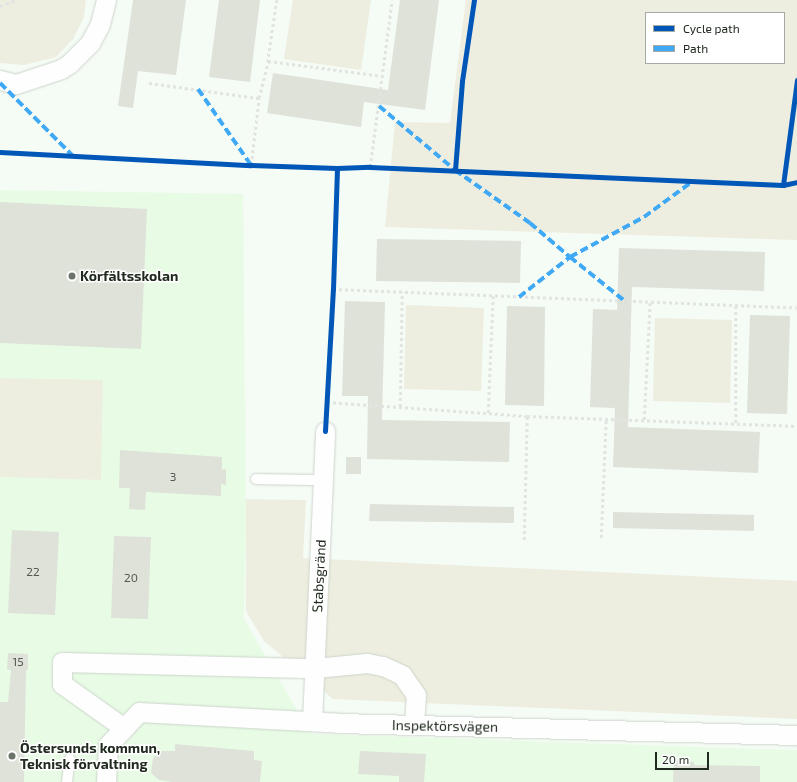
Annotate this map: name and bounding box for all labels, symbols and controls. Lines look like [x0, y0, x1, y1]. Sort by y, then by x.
legend [645, 12, 785, 64]
text: Cycle path [683, 21, 740, 35]
text: Path [683, 41, 708, 55]
place label: Körfältsskolan [80, 268, 178, 284]
marker: Körfältsskolan [67, 271, 77, 281]
house number: 3 [170, 470, 176, 484]
street label: Stabsgränd [309, 539, 329, 613]
house number: 22 [26, 565, 40, 579]
house number: 20 [124, 571, 138, 585]
house number: 15 [12, 655, 24, 669]
street label: Inspektörsvägen [392, 717, 498, 735]
place label: Östersunds kommun, Teknisk förvaltning [20, 740, 160, 772]
scale bar [657, 744, 711, 770]
marker: Östersunds kommun, Teknisk förvaltning [7, 751, 17, 761]
text: 20 m [662, 752, 689, 766]

